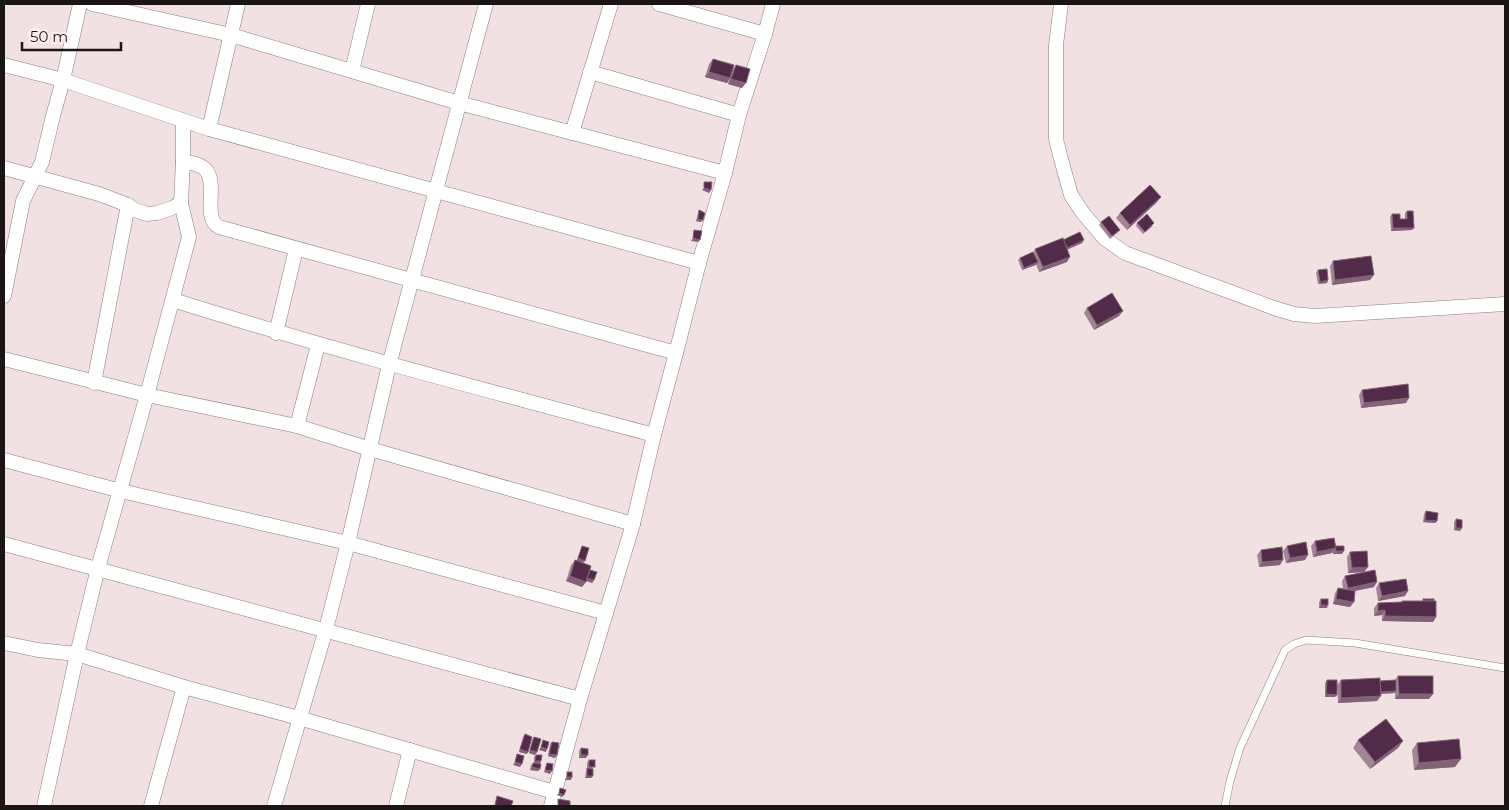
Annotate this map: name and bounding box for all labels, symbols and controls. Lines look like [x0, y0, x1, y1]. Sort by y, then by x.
scale bar [22, 20, 121, 52]
text: 50 m [30, 27, 68, 46]

